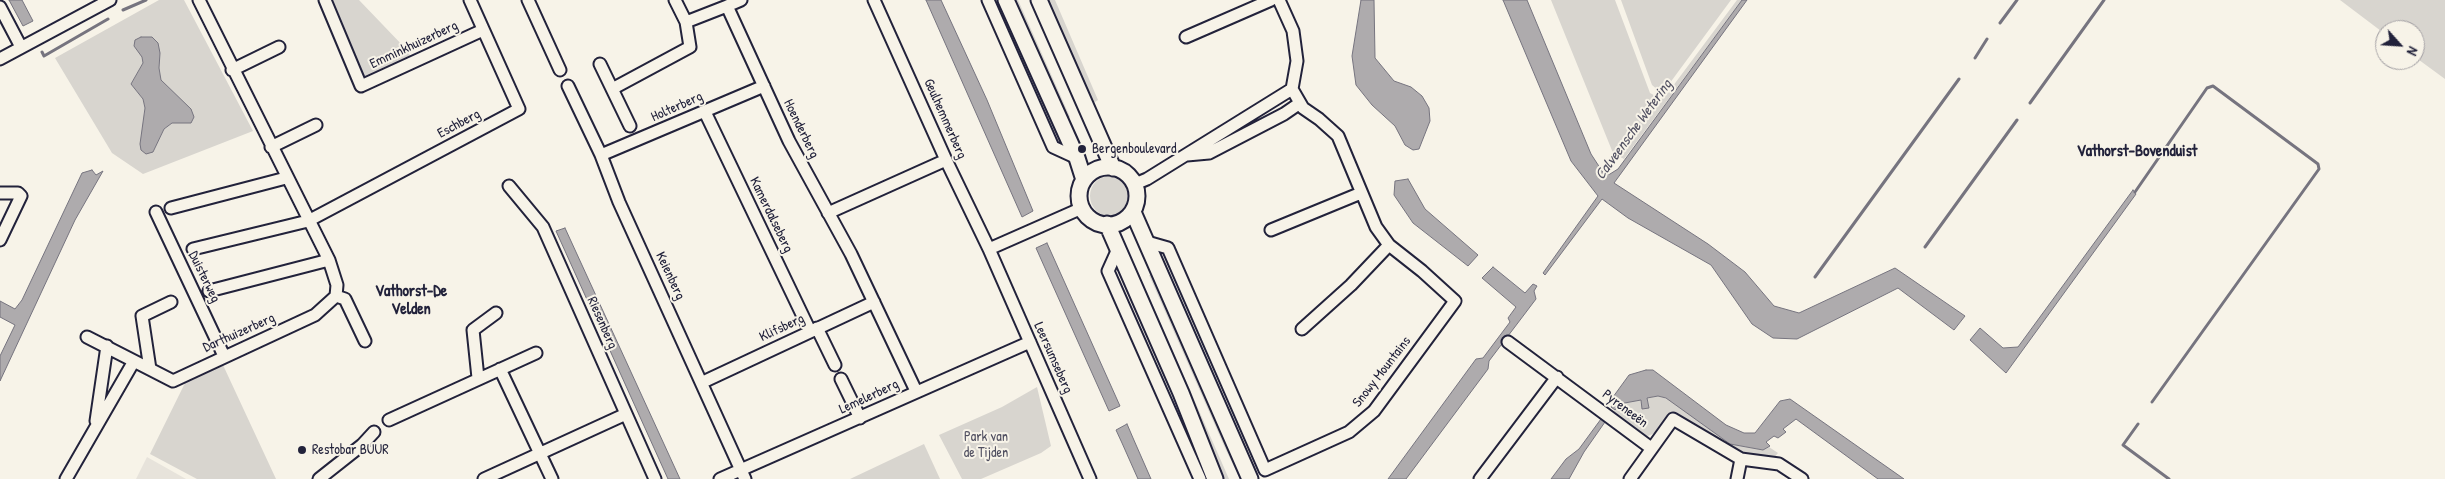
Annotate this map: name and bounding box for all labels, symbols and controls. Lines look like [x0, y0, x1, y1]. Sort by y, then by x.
street label: Emminkhuizerberg [367, 17, 461, 73]
north arrow [2375, 20, 2425, 70]
text: N [2403, 44, 2423, 59]
street label: Geulhemmerberg [920, 76, 970, 162]
water label: Calveensche Wetering [1592, 77, 1676, 183]
street label: Holterberg [649, 88, 705, 126]
street label: Hoenderberg [780, 97, 822, 161]
street label: Eschberg [435, 106, 483, 142]
place label: Bergenboulevard [1092, 141, 1176, 157]
district label: Vathorst-Bovenduist [2077, 142, 2197, 162]
marker: Bergenboulevard [1076, 143, 1088, 155]
street label: Kamerdalseberg [746, 175, 796, 255]
street label: Duisterweg [184, 249, 224, 305]
street label: Keienberg [652, 249, 688, 303]
district label: Vathorst-De Velden [375, 282, 447, 320]
street label: Riesenberg [583, 294, 621, 352]
street label: Darthuizerberg [200, 310, 278, 356]
street label: Klifsberg [757, 310, 807, 346]
street label: Leersumseberg [1030, 320, 1076, 396]
street label: Snowy Mountains [1349, 333, 1415, 411]
street label: Lemelerberg [837, 376, 901, 418]
street label: Pyreneeën [1599, 386, 1651, 432]
park label: Park van de Tijden [964, 429, 1008, 462]
place label: Restobar BUUR [312, 442, 388, 458]
marker: Restobar BUUR [296, 444, 308, 456]

